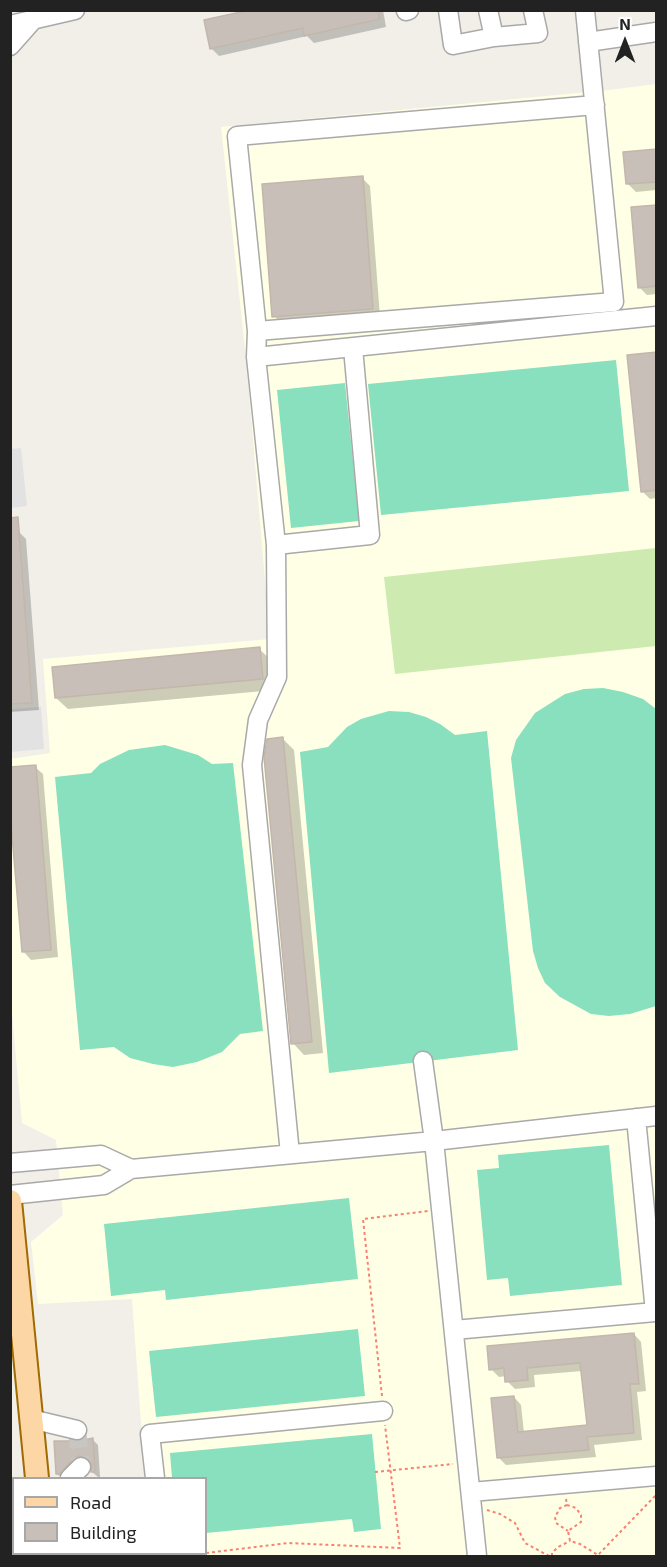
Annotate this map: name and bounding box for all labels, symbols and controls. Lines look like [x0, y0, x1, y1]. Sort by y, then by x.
north arrow [595, 12, 655, 72]
text: N [619, 14, 631, 33]
legend [12, 1477, 207, 1555]
text: Road [70, 1491, 111, 1513]
text: Building [70, 1521, 137, 1543]

